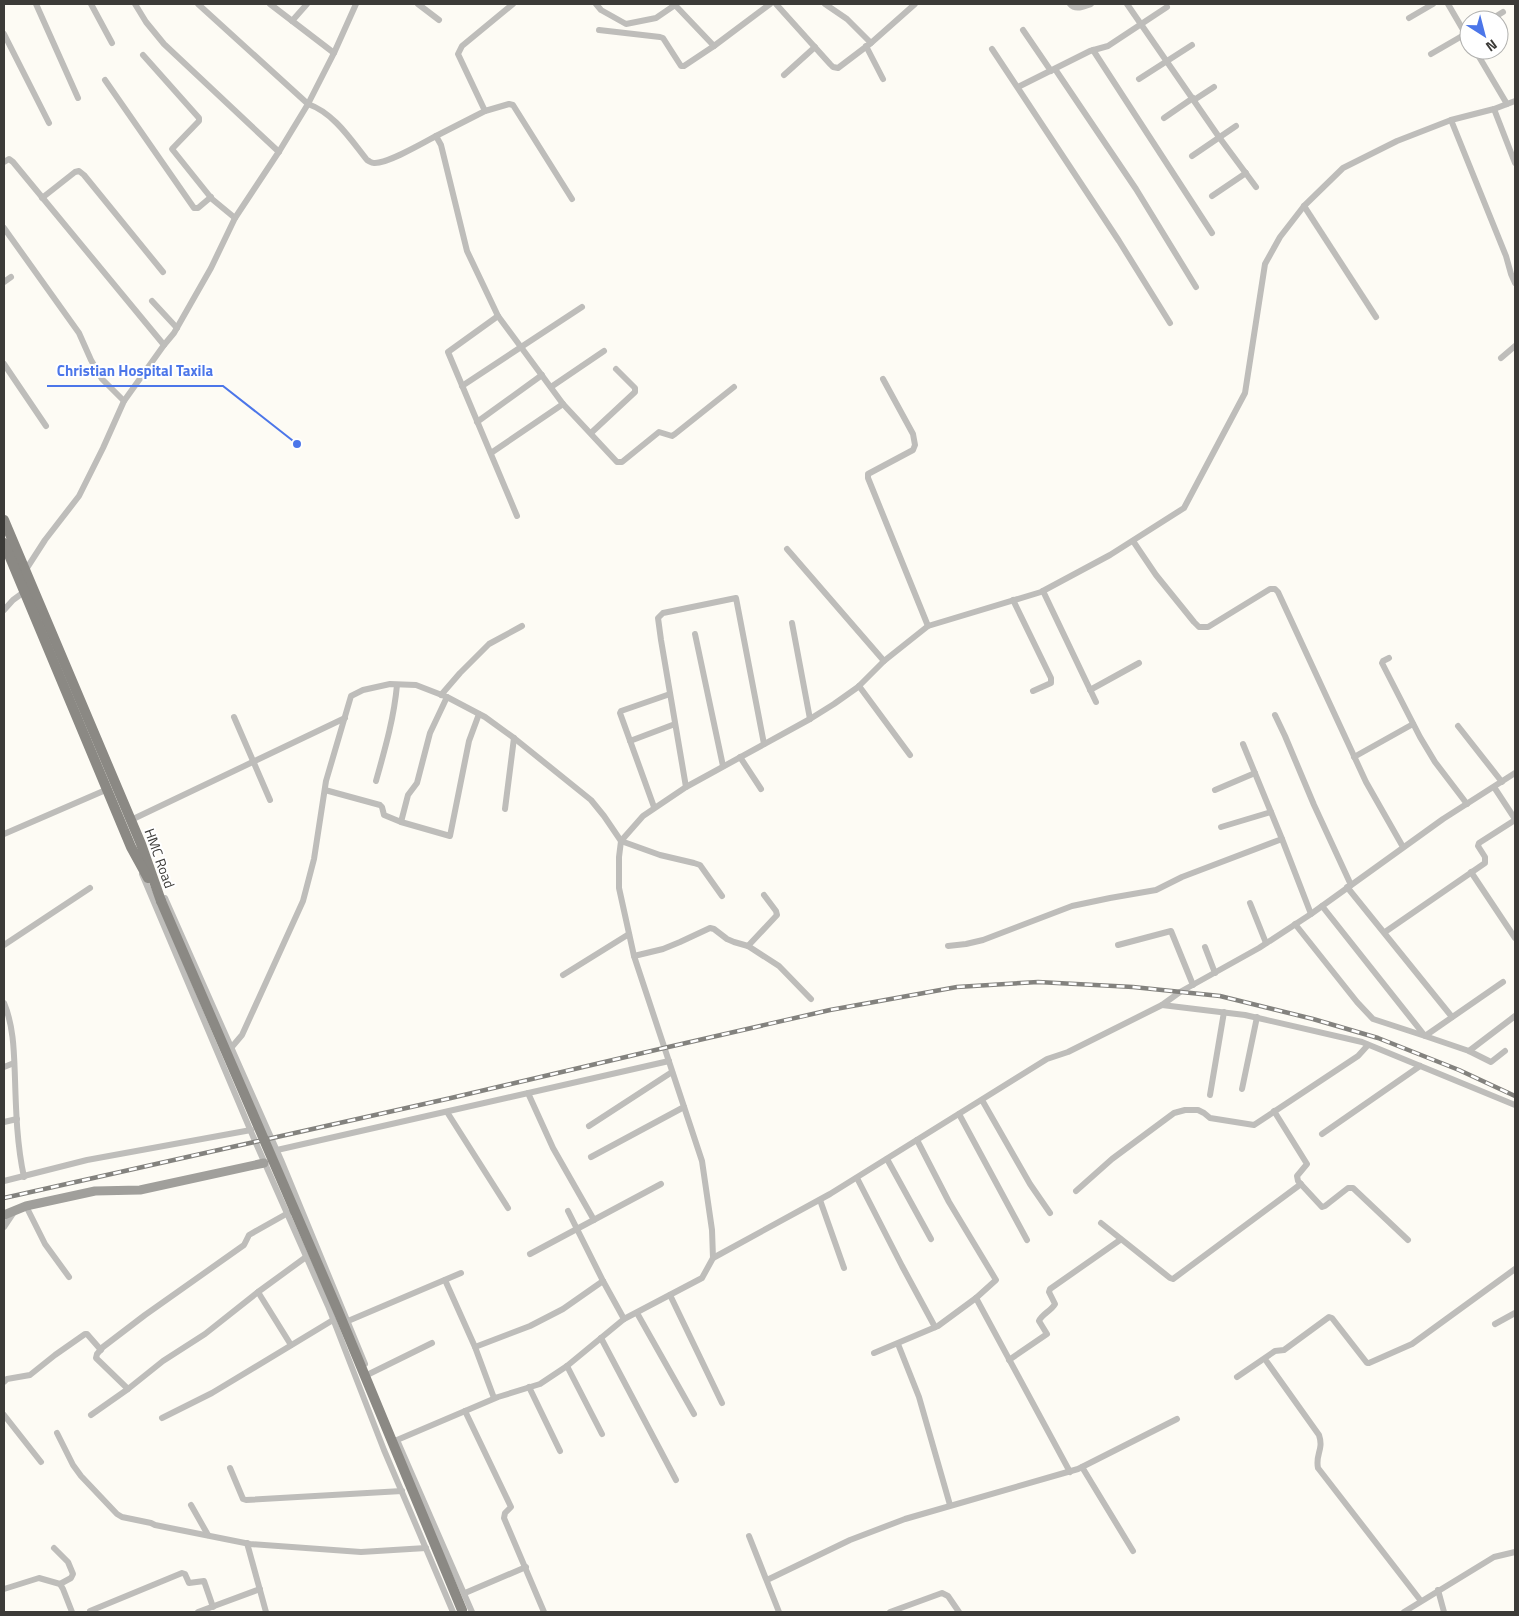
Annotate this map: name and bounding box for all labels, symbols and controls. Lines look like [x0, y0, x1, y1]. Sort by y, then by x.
north arrow [1459, 10, 1509, 60]
text: N [1482, 35, 1502, 57]
callout: Christian Hospital Taxila [47, 356, 223, 386]
text: Christian Hospital Taxila [57, 359, 214, 382]
street label: HMC Road [139, 825, 181, 891]

